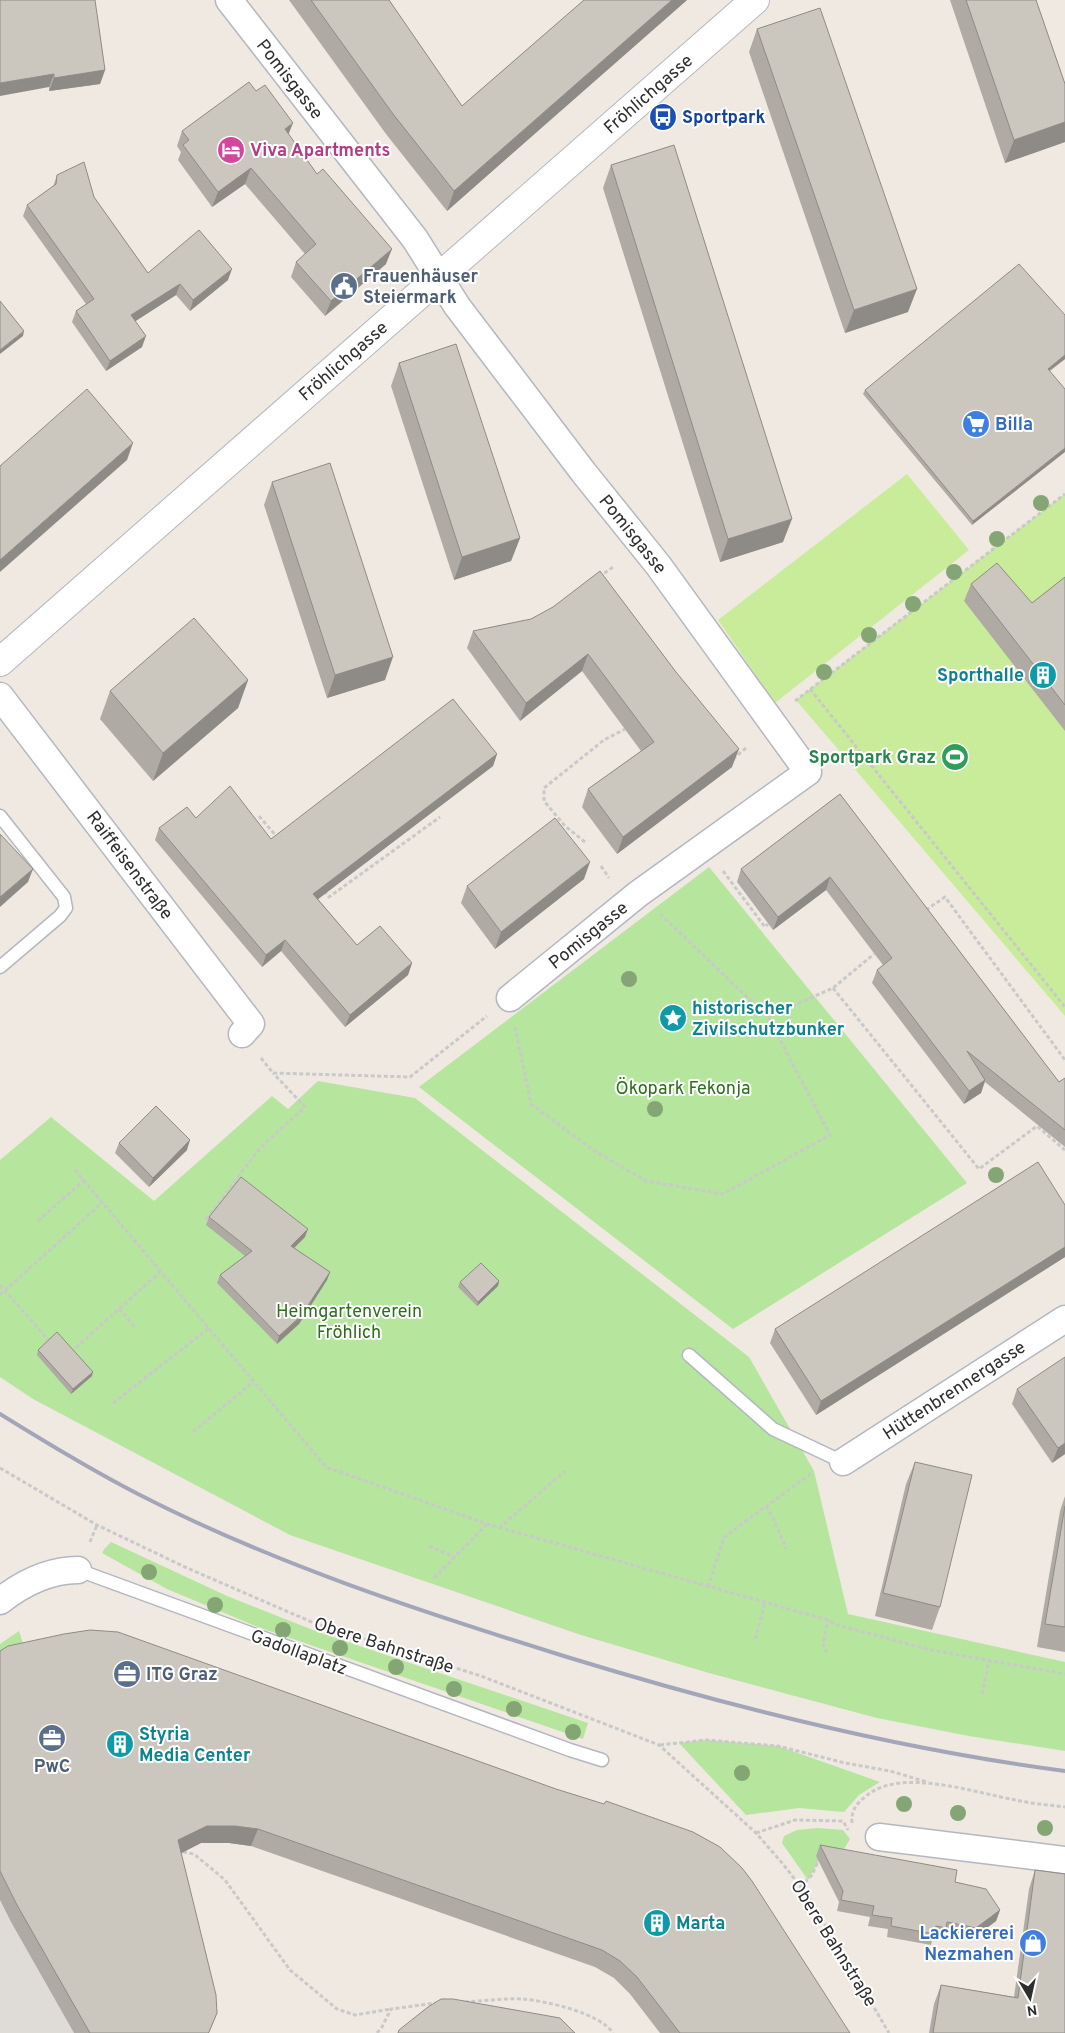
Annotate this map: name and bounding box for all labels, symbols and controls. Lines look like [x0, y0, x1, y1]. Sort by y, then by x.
street label: Pomisgasse [250, 35, 327, 125]
street label: Fröhlichgasse [600, 50, 698, 140]
bus stop icon: Sportpark [648, 102, 678, 132]
place label: Sportpark [682, 107, 766, 130]
hotel icon: Viva Apartments [216, 135, 246, 165]
place label: Viva Apartments [250, 140, 390, 163]
place label: Frauenhäuser Steiermark [363, 266, 479, 310]
public building icon: Frauenhäuser Steiermark [329, 271, 359, 301]
street label: Fröhlichgasse [295, 317, 393, 407]
supermarket icon: Billa [961, 409, 991, 439]
place label: Billa [995, 414, 1033, 437]
street label: Pomisgasse [593, 491, 671, 579]
building icon: Sporthalle [1028, 660, 1058, 690]
place label: Sporthalle [937, 665, 1024, 688]
sports icon: Sportpark Graz [940, 742, 970, 772]
place label: Sportpark Graz [809, 747, 936, 770]
street label: Raiffeisenstraße [80, 807, 177, 925]
street label: Pomisgasse [545, 897, 633, 975]
place label: historischer Zivilschutzbunker [692, 998, 845, 1042]
place icon: historischer Zivilschutzbunker [658, 1003, 688, 1033]
park label: Ökopark Fekonja [616, 1076, 750, 1101]
park label: Heimgartenverein Fröhlich [276, 1301, 422, 1345]
street label: Hüttenbrennergasse [879, 1337, 1031, 1446]
street label: Obere Bahnstraße [311, 1613, 456, 1680]
street label: Gadollaplatz [247, 1625, 350, 1682]
office icon: ITG Graz [112, 1659, 142, 1689]
place label: ITG Graz [146, 1664, 218, 1687]
office icon: PwC [37, 1723, 67, 1753]
place label: Styria Media Center [139, 1724, 251, 1768]
building icon: Styria Media Center [105, 1729, 135, 1759]
place label: PwC [34, 1756, 70, 1779]
street label: Obere Bahnstraße [784, 1876, 881, 2012]
building icon: Marta [642, 1908, 672, 1938]
place label: Marta [676, 1913, 725, 1936]
place label: Lackiererei Nezmahen [919, 1923, 1014, 1967]
shop icon: Lackiererei Nezmahen [1018, 1928, 1048, 1958]
north arrow [1005, 1973, 1055, 2023]
text: N [1025, 2000, 1038, 2019]

